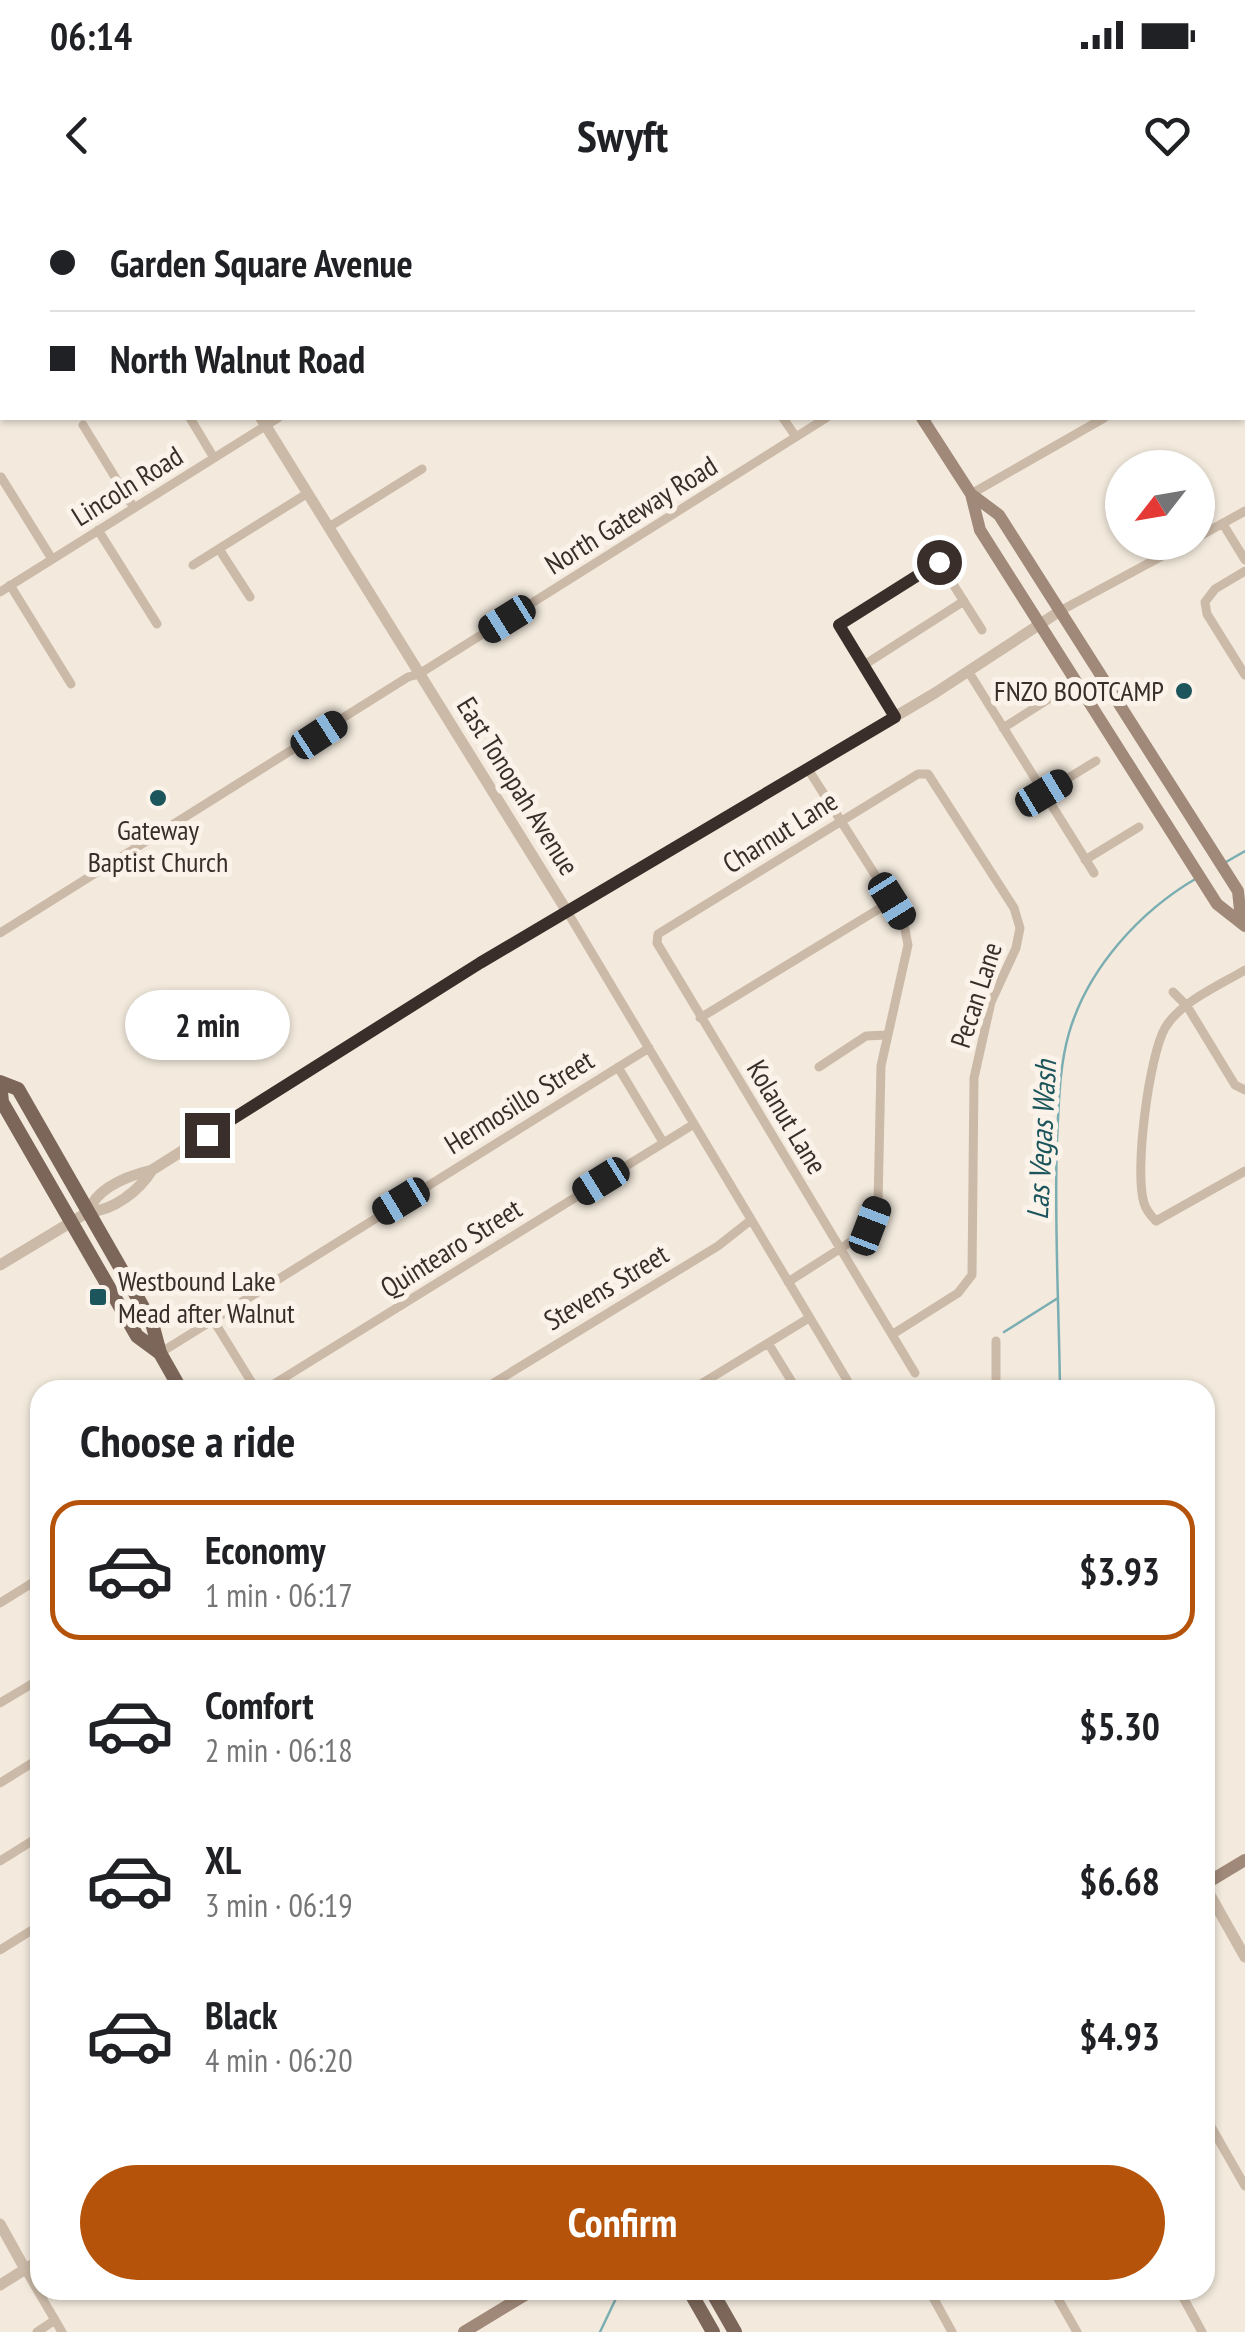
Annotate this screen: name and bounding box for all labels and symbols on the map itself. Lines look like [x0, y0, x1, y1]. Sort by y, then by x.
street label: Lincoln Road [64, 437, 189, 534]
street label: North Gateway Road [538, 447, 724, 582]
north arrow [1105, 450, 1215, 560]
route start [917, 540, 962, 585]
car [474, 590, 540, 648]
place label: FNZO BOOTCAMP [994, 672, 1164, 709]
marker: FNZO BOOTCAMP [1173, 680, 1195, 702]
street label: East Tonopah Avenue [449, 690, 588, 882]
car [286, 706, 352, 764]
car [1011, 765, 1077, 821]
street label: Charnut Lane [715, 782, 844, 881]
marker: Gateway Baptist Church [147, 787, 169, 809]
place label: Gateway Baptist Church [88, 811, 228, 880]
car [863, 868, 921, 934]
street label: Pecan Lane [941, 937, 1010, 1052]
callout: 2 min [124, 990, 290, 1060]
street label: Hermosillo Street [437, 1041, 601, 1162]
street label: Kolanut Lane [739, 1053, 836, 1181]
water label: Las Vegas Wash [1017, 1057, 1064, 1221]
route end [185, 1113, 230, 1158]
car [568, 1152, 634, 1210]
car [368, 1173, 434, 1229]
street label: Quintearo Street [373, 1189, 529, 1306]
car [845, 1193, 895, 1259]
street label: Stevens Street [537, 1235, 675, 1338]
place label: Westbound Lake Mead after Walnut [118, 1262, 295, 1331]
marker: Westbound Lake Mead after Walnut [87, 1286, 109, 1308]

